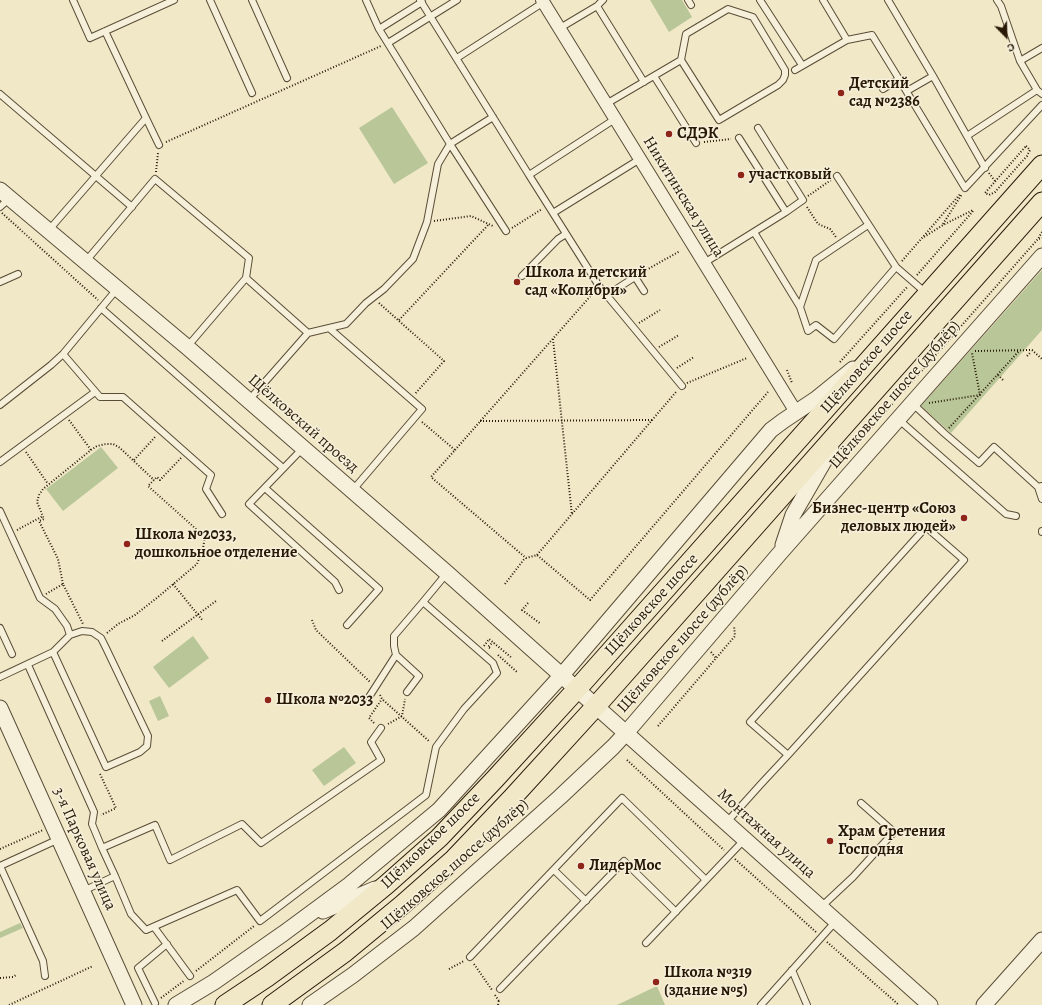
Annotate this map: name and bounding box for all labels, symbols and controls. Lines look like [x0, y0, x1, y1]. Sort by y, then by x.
north arrow [986, 16, 1026, 56]
text: С [1005, 39, 1017, 56]
place label: Детский сад №2386 [849, 74, 920, 112]
marker: Детский сад №2386 [836, 88, 846, 98]
place label: СДЭК [677, 124, 718, 144]
marker: СДЭК [664, 129, 674, 139]
street label: Никитинская улица [638, 133, 728, 261]
place label: участковый [749, 165, 832, 185]
marker: участковый [736, 170, 746, 180]
place label: Школа и детский сад «Колибри» [525, 263, 647, 301]
marker: Школа и детский сад «Колибри» [512, 277, 522, 287]
street label: Щёлковское шоссе [817, 306, 917, 418]
street label: Щёлковское шоссе (дублёр) [825, 317, 965, 473]
street label: Щёлковский проезд [244, 371, 362, 477]
place label: Бизнес-центр «Союз деловых людей» [812, 499, 956, 537]
marker: Бизнес-центр «Союз деловых людей» [959, 513, 969, 523]
place label: Школа №2033, дошкольное отделение [135, 525, 297, 563]
marker: Школа №2033, дошкольное отделение [122, 539, 132, 549]
street label: Щёлковское шоссе [601, 550, 703, 660]
street label: Щёлковское шоссе (дублёр) [613, 561, 753, 717]
place label: Школа №2033 [276, 690, 373, 710]
marker: Школа №2033 [263, 695, 273, 705]
street label: 3-я Парковая улица [48, 784, 120, 914]
street label: Монтажная улица [713, 785, 819, 883]
street label: Щёлковское шоссе [377, 789, 485, 893]
street label: Щёлковское шоссе (дублёр) [377, 795, 533, 935]
place label: Храм Сретения Господня [838, 822, 946, 860]
marker: Храм Сретения Господня [825, 836, 835, 846]
place label: ЛидерМос [589, 856, 662, 876]
marker: ЛидерМос [576, 861, 586, 871]
place label: Школа №319 (здание №5) [664, 963, 752, 1001]
marker: Школа №319 (здание №5) [651, 977, 661, 987]

